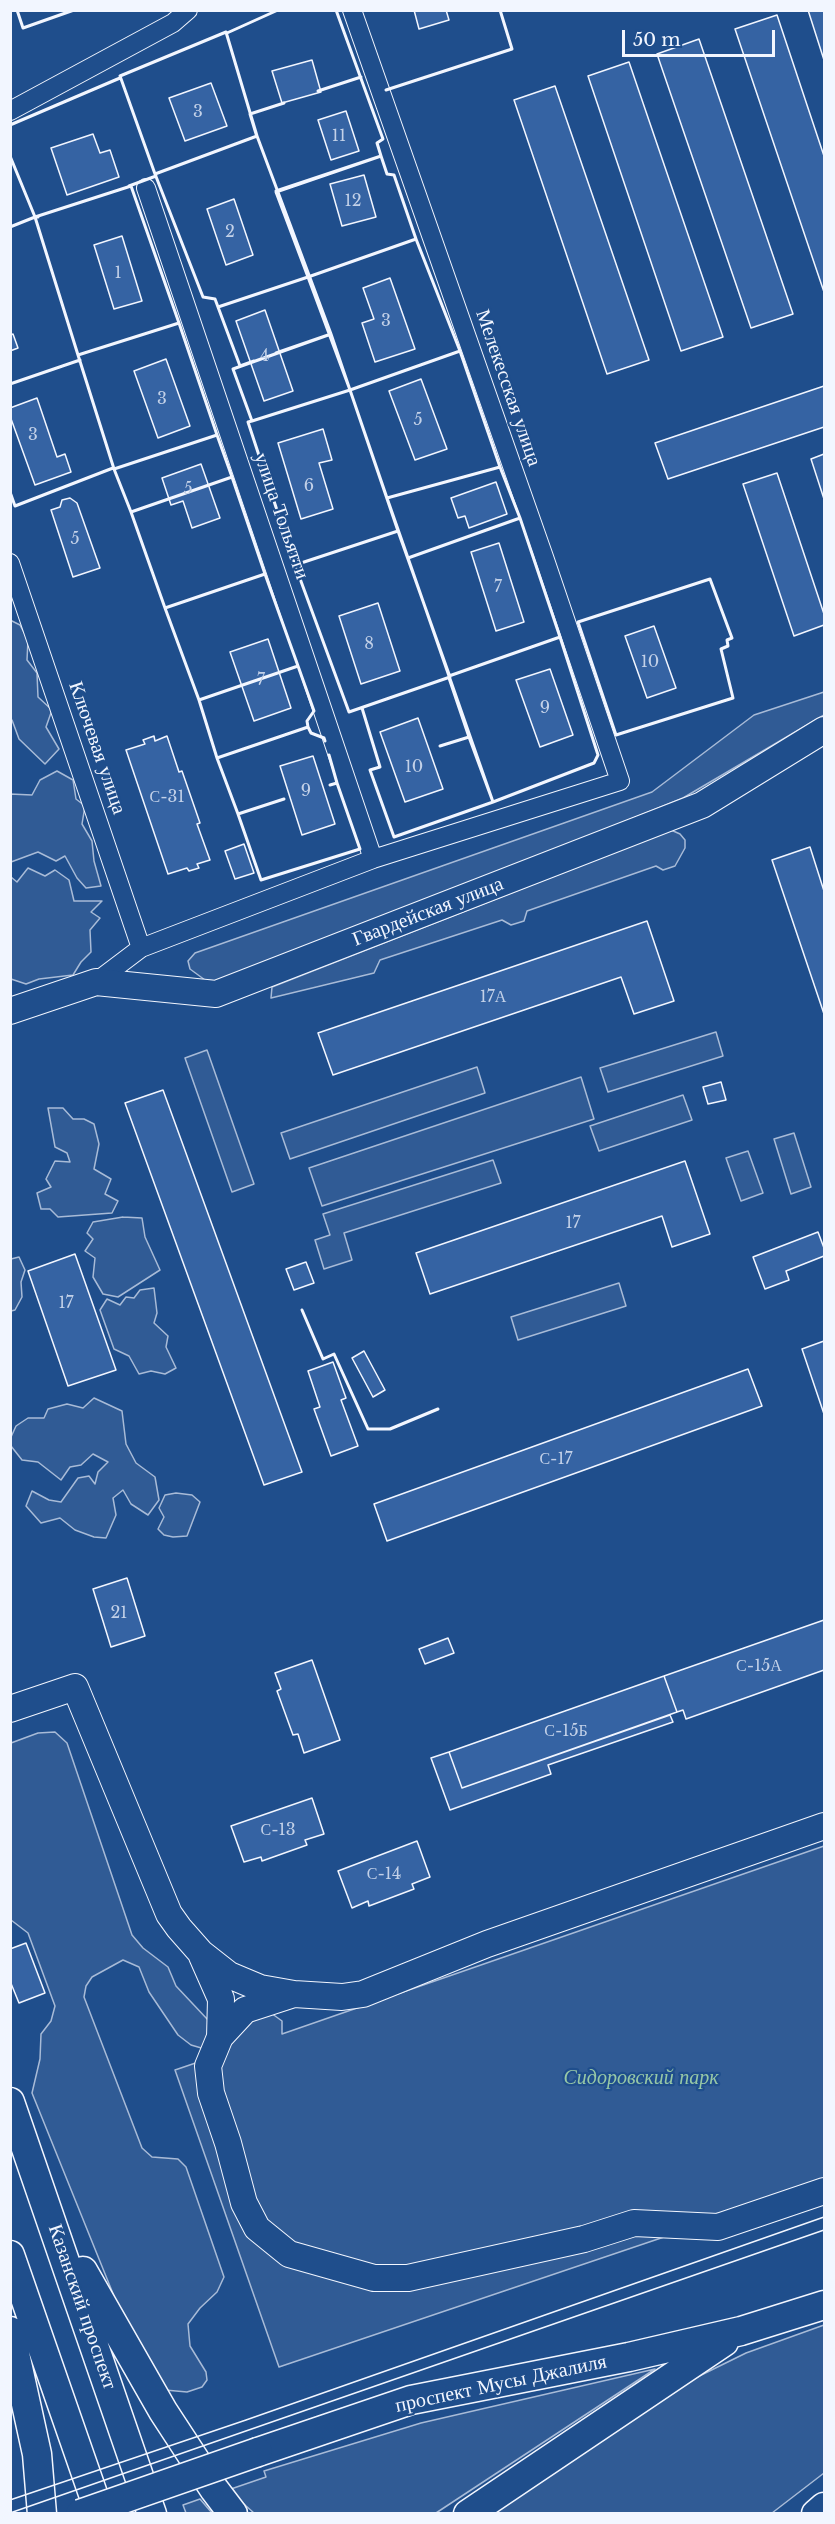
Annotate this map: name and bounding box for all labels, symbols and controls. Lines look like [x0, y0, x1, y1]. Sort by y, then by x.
scale bar [625, 18, 778, 56]
text: 50 m [633, 29, 681, 51]
house number: 3 [193, 102, 203, 122]
house number: 11 [332, 126, 346, 146]
house number: 12 [345, 191, 361, 211]
house number: 2 [225, 222, 235, 242]
house number: 1 [114, 263, 122, 283]
street label: Мелекесская улица [470, 306, 546, 470]
house number: 3 [381, 311, 391, 331]
house number: 4 [260, 346, 270, 366]
house number: 3 [157, 389, 167, 409]
house number: 5 [413, 410, 423, 430]
house number: 3 [28, 425, 38, 445]
street label: улица Тольятти [248, 450, 314, 582]
house number: 6 [304, 476, 314, 496]
house number: 5 [183, 479, 193, 499]
house number: 5 [70, 529, 80, 549]
house number: 7 [494, 577, 502, 597]
house number: 8 [364, 634, 374, 654]
house number: 10 [641, 652, 659, 672]
house number: 7 [257, 670, 265, 690]
street label: Ключевая улица [63, 678, 131, 818]
house number: 9 [540, 698, 550, 718]
house number: 10 [405, 757, 423, 777]
house number: 9 [301, 781, 311, 801]
house number: С-31 [149, 787, 185, 807]
street label: Гвардейская улица [349, 872, 507, 952]
house number: 17А [480, 987, 506, 1007]
house number: 17 [565, 1213, 581, 1233]
house number: 17 [58, 1293, 74, 1313]
house number: С-17 [539, 1449, 573, 1469]
house number: 21 [111, 1603, 127, 1623]
house number: С-15А [736, 1656, 782, 1676]
house number: С-15Б [544, 1721, 588, 1741]
house number: С-13 [260, 1820, 296, 1840]
house number: С-14 [367, 1864, 401, 1884]
park label: Сидоровский парк [564, 2066, 718, 2090]
street label: Казанский проспект [42, 2221, 122, 2393]
street label: проспект Мусы Джалиля [393, 2350, 609, 2418]

